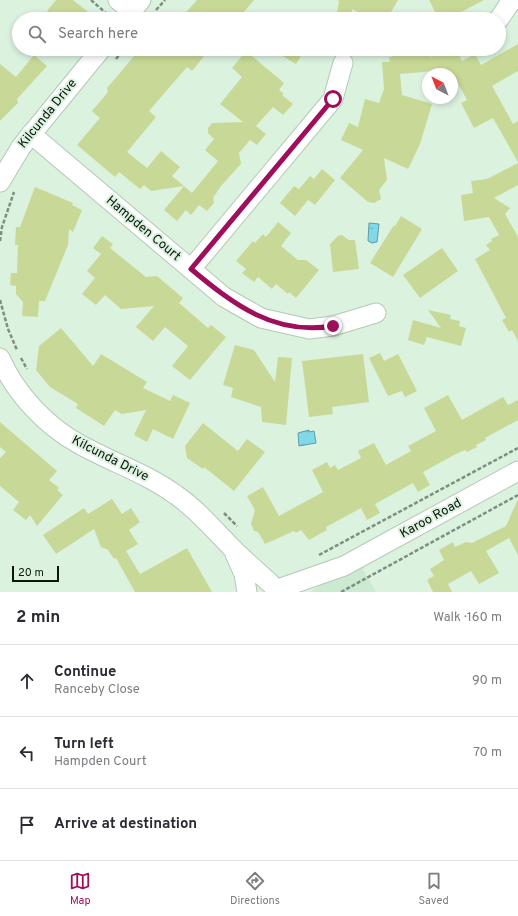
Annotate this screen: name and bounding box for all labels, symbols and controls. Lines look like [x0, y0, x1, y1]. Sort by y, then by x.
search box [12, 12, 506, 56]
icon: search [26, 23, 48, 45]
text: Search here [58, 25, 138, 44]
north arrow [422, 68, 458, 104]
street label: Kilcunda Drive [15, 76, 81, 152]
route start [324, 90, 342, 108]
street label: Hampden Court [102, 193, 184, 265]
route end [324, 317, 342, 335]
street label: Kilcunda Drive [69, 433, 151, 485]
street label: Karoo Road [397, 496, 465, 542]
scale bar [12, 564, 59, 583]
text: 20 m [18, 566, 44, 580]
text: 2 min [16, 607, 60, 629]
text: Walk · 160 m [433, 610, 502, 626]
text: Continue [54, 663, 116, 682]
icon: ahead [16, 670, 38, 692]
text: 90 m [472, 673, 502, 689]
text: Ranceby Close [54, 682, 140, 698]
text: Turn left [54, 735, 114, 754]
icon: left [16, 742, 38, 764]
text: 70 m [473, 745, 502, 761]
text: Hampden Court [54, 754, 147, 770]
icon: arrive [16, 814, 38, 836]
text: Arrive at destination [54, 815, 197, 834]
tab: Map [69, 870, 91, 908]
tab: Directions [230, 870, 280, 908]
tab: Saved [418, 870, 449, 908]

